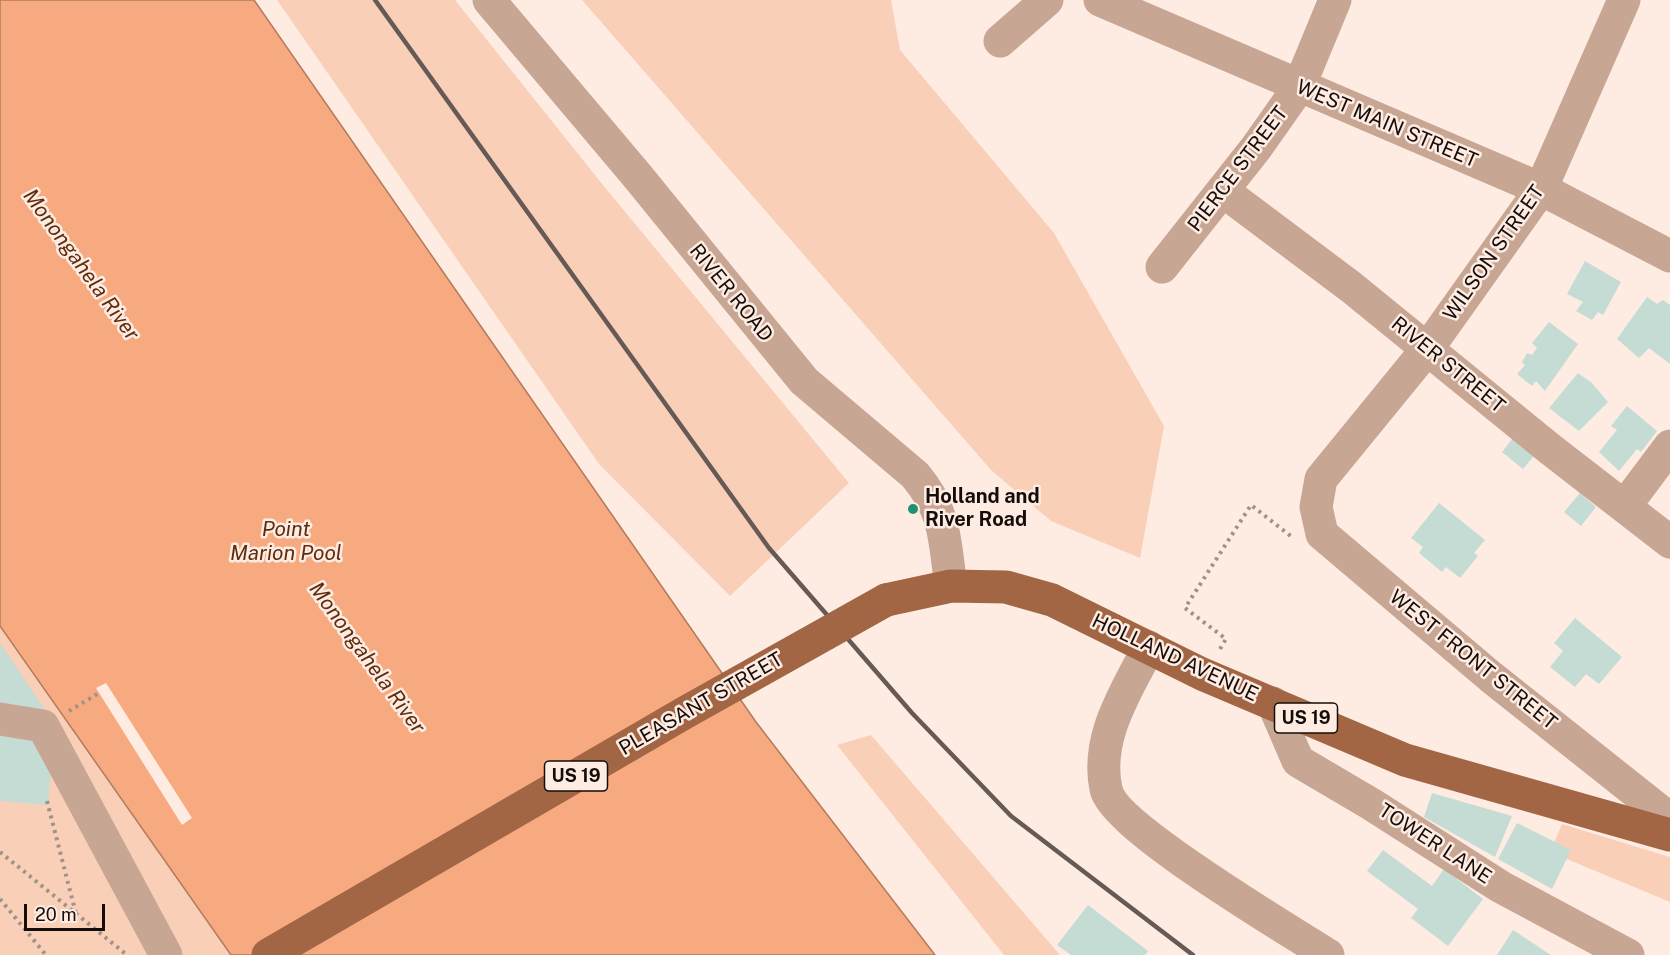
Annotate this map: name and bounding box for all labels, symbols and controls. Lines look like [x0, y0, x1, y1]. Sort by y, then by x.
street label: WEST MAIN STREET [1293, 75, 1481, 173]
street label: PIERCE STREET [1183, 102, 1293, 236]
street label: WILSON STREET [1438, 181, 1550, 325]
water label: Monongahela River [18, 184, 144, 346]
street label: RIVER ROAD [684, 239, 778, 347]
street label: RIVER STREET [1386, 312, 1510, 418]
place label: Holland and River Road [925, 485, 1040, 532]
marker: Holland and River Road [906, 502, 920, 516]
water label: Point Marion Pool [230, 517, 342, 567]
water label: Monongahela River [304, 577, 430, 739]
street label: WEST FRONT STREET [1384, 585, 1562, 735]
street label: HOLLAND AVENUE [1088, 609, 1262, 707]
street label: PLEASANT STREET [615, 647, 787, 761]
road number: US 19 [1274, 703, 1338, 733]
road number: US 19 [544, 761, 608, 791]
street label: TOWER LANE [1374, 799, 1496, 889]
scale bar [27, 892, 108, 930]
text: 20 m [35, 904, 77, 925]

